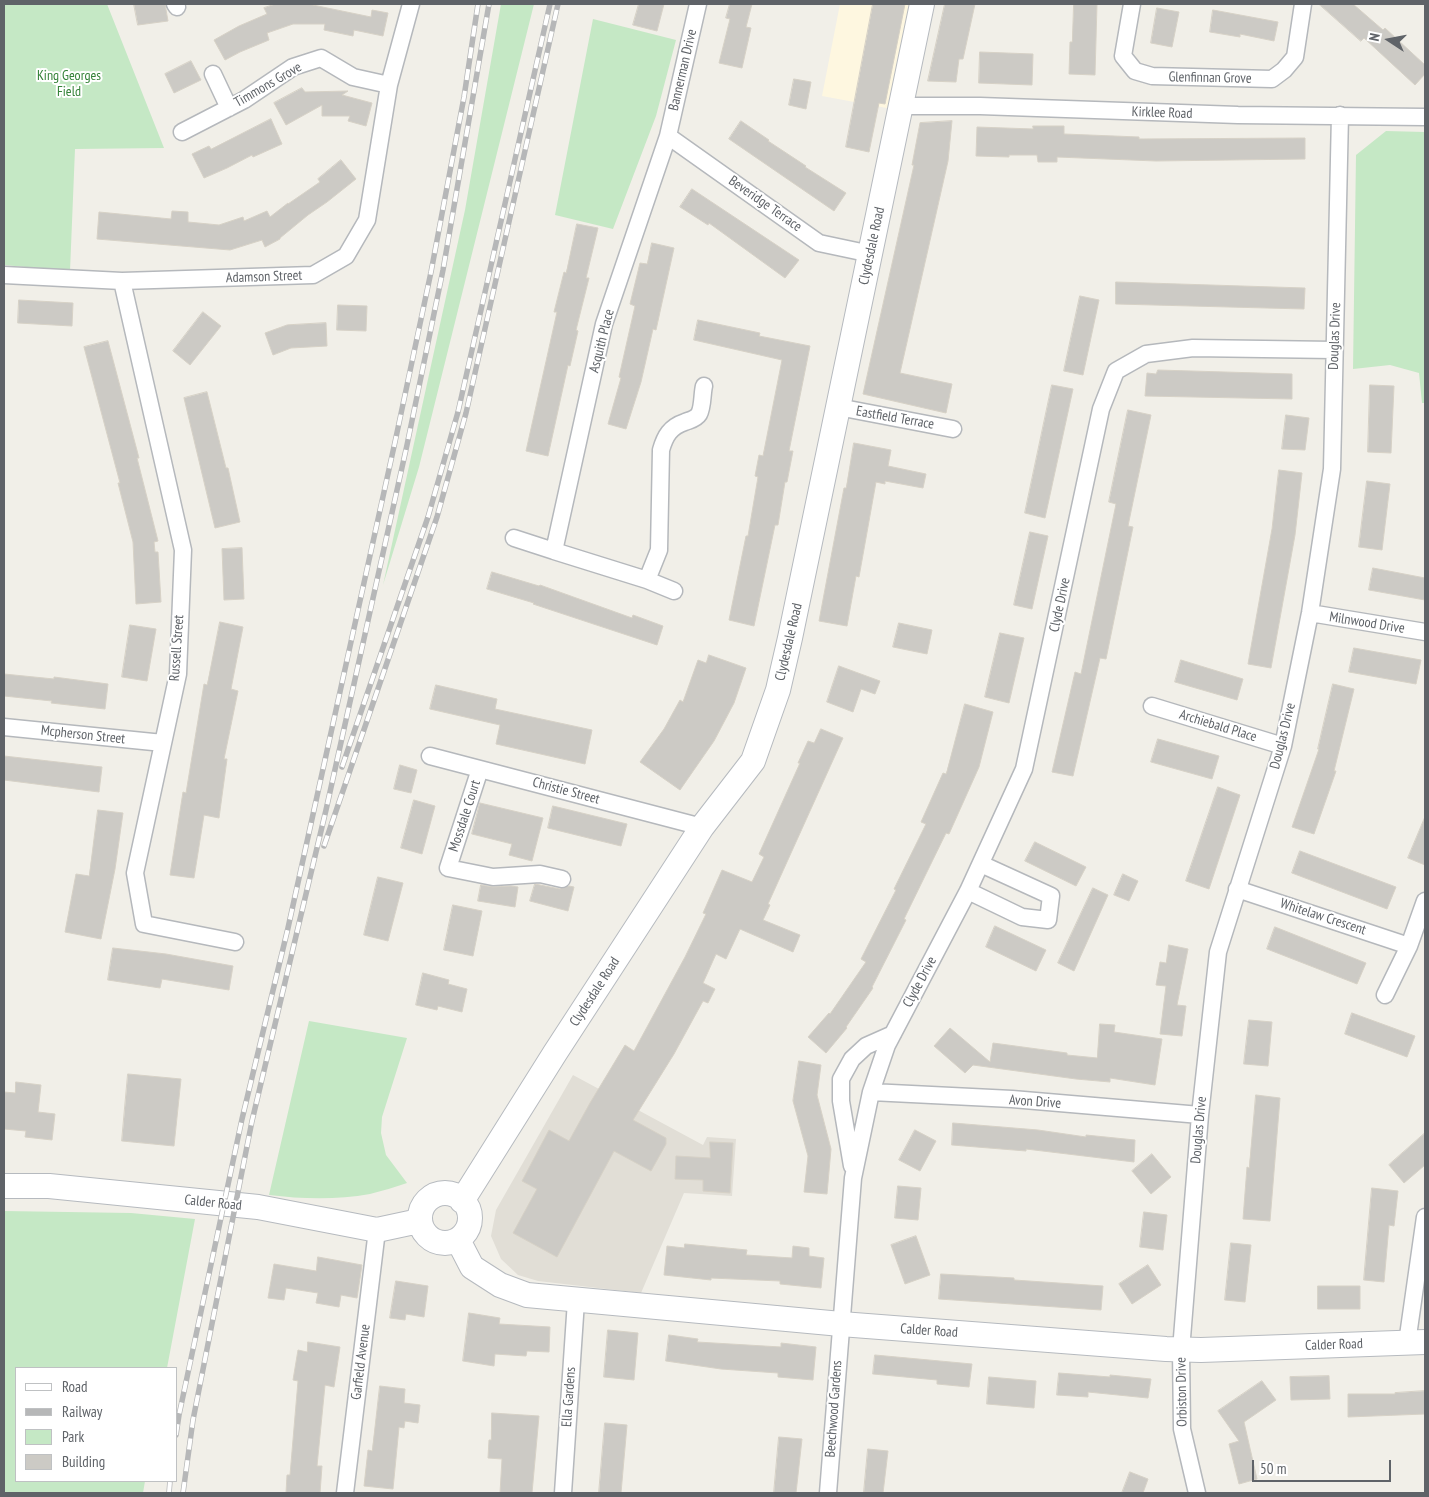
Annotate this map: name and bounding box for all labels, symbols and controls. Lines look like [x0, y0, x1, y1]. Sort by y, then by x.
north arrow [1364, 15, 1414, 65]
street label: Bannerman Drive [665, 27, 701, 113]
text: N [1365, 32, 1384, 43]
street label: Timmons Grove [231, 59, 305, 111]
park label: King Georges Field [37, 68, 101, 100]
street label: Glenfinnan Grove [1168, 69, 1252, 87]
street label: Kirklee Road [1131, 104, 1193, 122]
street label: Beveridge Terrace [725, 173, 805, 235]
street label: Clydesdale Road [856, 206, 888, 286]
street label: Adamson Street [226, 267, 302, 287]
street label: Douglas Drive [1325, 302, 1345, 370]
street label: Asquith Place [586, 307, 618, 375]
street label: Eastfield Terrace [855, 403, 935, 433]
street label: Clyde Drive [1046, 576, 1074, 634]
street label: Clydesdale Road [772, 602, 806, 682]
street label: Milnwood Drive [1328, 609, 1406, 637]
street label: Russell Street [166, 614, 188, 682]
street label: Douglas Drive [1267, 701, 1299, 771]
street label: Archiebald Place [1177, 706, 1259, 746]
street label: Mcpherson Street [40, 722, 126, 748]
street label: Christie Street [531, 774, 601, 808]
street label: Mossdale Court [446, 778, 484, 854]
street label: Whitelaw Crescent [1278, 895, 1368, 939]
street label: Clydesdale Road [566, 954, 624, 1030]
street label: Clyde Drive [900, 954, 940, 1010]
street label: Avon Drive [1008, 1092, 1062, 1112]
street label: Douglas Drive [1188, 1096, 1210, 1164]
street label: Calder Road [183, 1192, 243, 1214]
street label: Calder Road [900, 1321, 958, 1341]
street label: Garfield Avenue [348, 1323, 374, 1401]
street label: Calder Road [1305, 1336, 1363, 1354]
street label: Orbiston Drive [1173, 1357, 1191, 1427]
street label: Beechwood Gardens [822, 1360, 846, 1458]
street label: Ella Gardens [559, 1366, 579, 1428]
legend [15, 1367, 178, 1482]
text: Road [62, 1377, 88, 1396]
text: Railway [62, 1402, 102, 1421]
text: Park [62, 1427, 84, 1446]
scale bar [1254, 1450, 1393, 1482]
text: Building [62, 1452, 105, 1471]
text: 50 m [1260, 1459, 1286, 1478]

